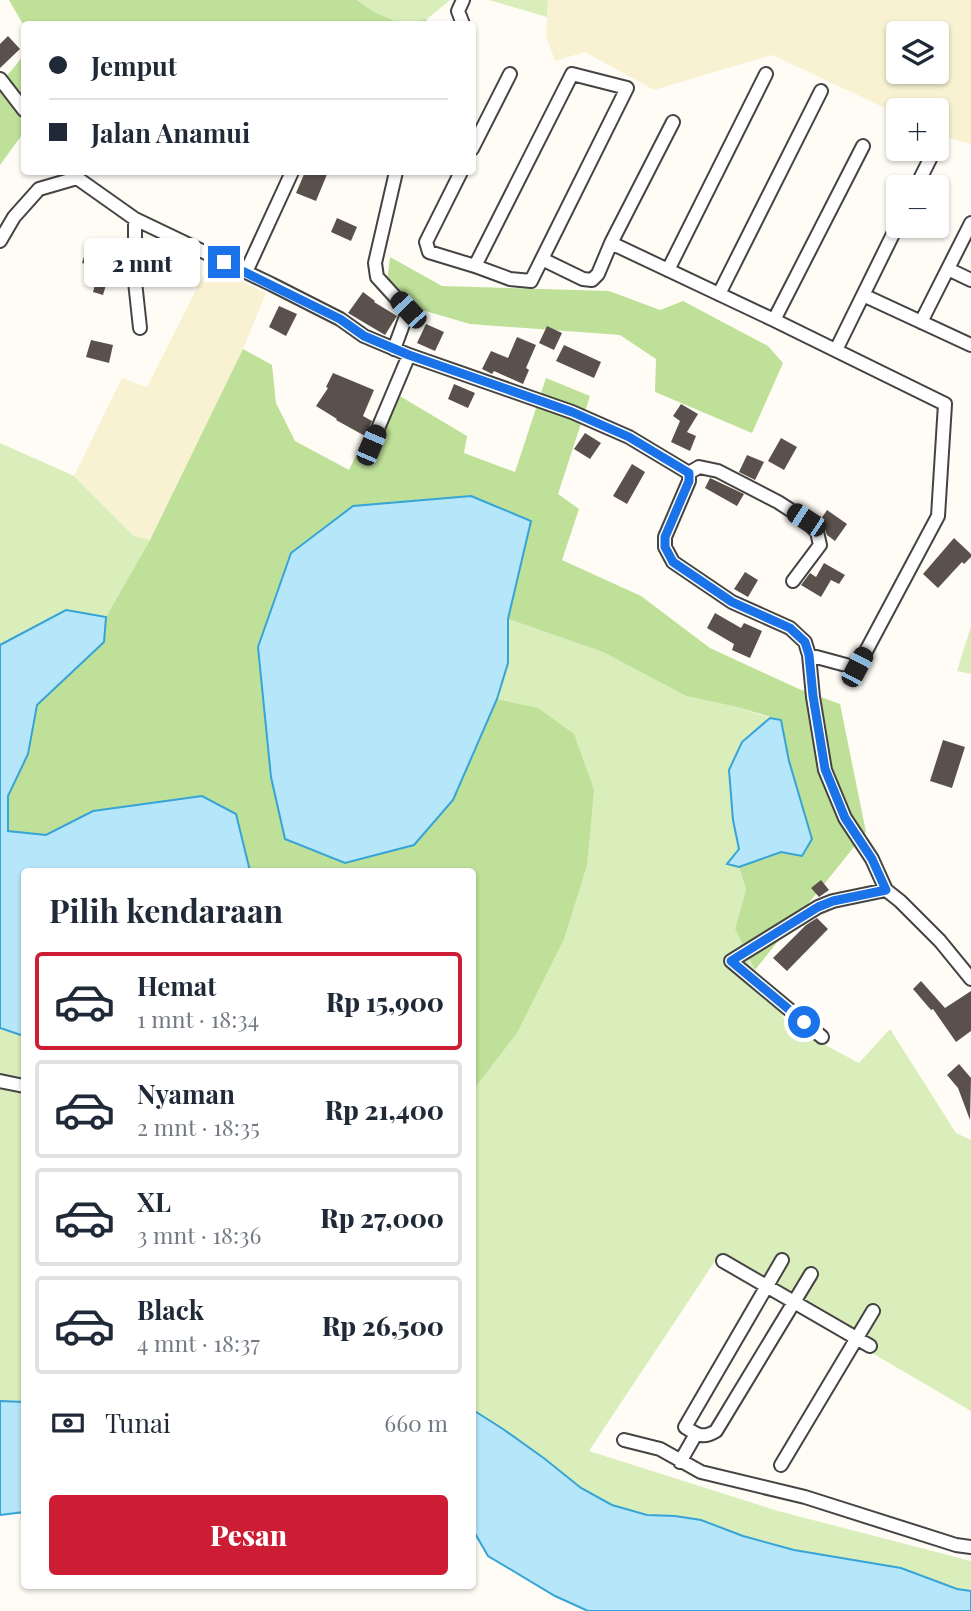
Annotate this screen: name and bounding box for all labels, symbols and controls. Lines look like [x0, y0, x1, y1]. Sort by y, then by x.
map controls [886, 21, 949, 238]
button: layers [886, 21, 949, 84]
text: Jemput [91, 48, 177, 83]
button: + [886, 98, 949, 161]
text: Jalan Anamui [91, 115, 250, 150]
button: − [886, 175, 949, 238]
callout: 2 mnt [84, 238, 200, 286]
route end [208, 246, 240, 278]
text: 2 mnt [112, 247, 172, 278]
car [386, 287, 431, 333]
car [354, 422, 389, 468]
car [783, 500, 830, 540]
car [838, 644, 877, 690]
text: Pilih kendaraan [49, 888, 283, 931]
text: Hemat [137, 968, 216, 1003]
icon: car [53, 970, 116, 1033]
text: Rp 15,900 [326, 984, 444, 1019]
text: 1 mnt · 18:34 [137, 1003, 259, 1034]
route start [788, 1006, 820, 1038]
text: Nyaman [137, 1076, 235, 1111]
icon: car [53, 1078, 116, 1141]
text: Rp 21,400 [325, 1092, 444, 1127]
text: 2 mnt · 18:35 [137, 1111, 260, 1142]
text: XL [137, 1184, 171, 1219]
icon: car [53, 1186, 116, 1249]
text: Rp 27,000 [320, 1200, 444, 1235]
text: 3 mnt · 18:36 [137, 1219, 261, 1250]
text: Black [137, 1292, 204, 1327]
icon: car [53, 1294, 116, 1357]
text: Rp 26,500 [322, 1308, 444, 1343]
text: 4 mnt · 18:37 [137, 1327, 260, 1358]
icon: cash [49, 1404, 87, 1442]
text: Tunai [105, 1405, 171, 1440]
text: 660 m [384, 1407, 448, 1438]
button: Pesan [49, 1495, 448, 1575]

